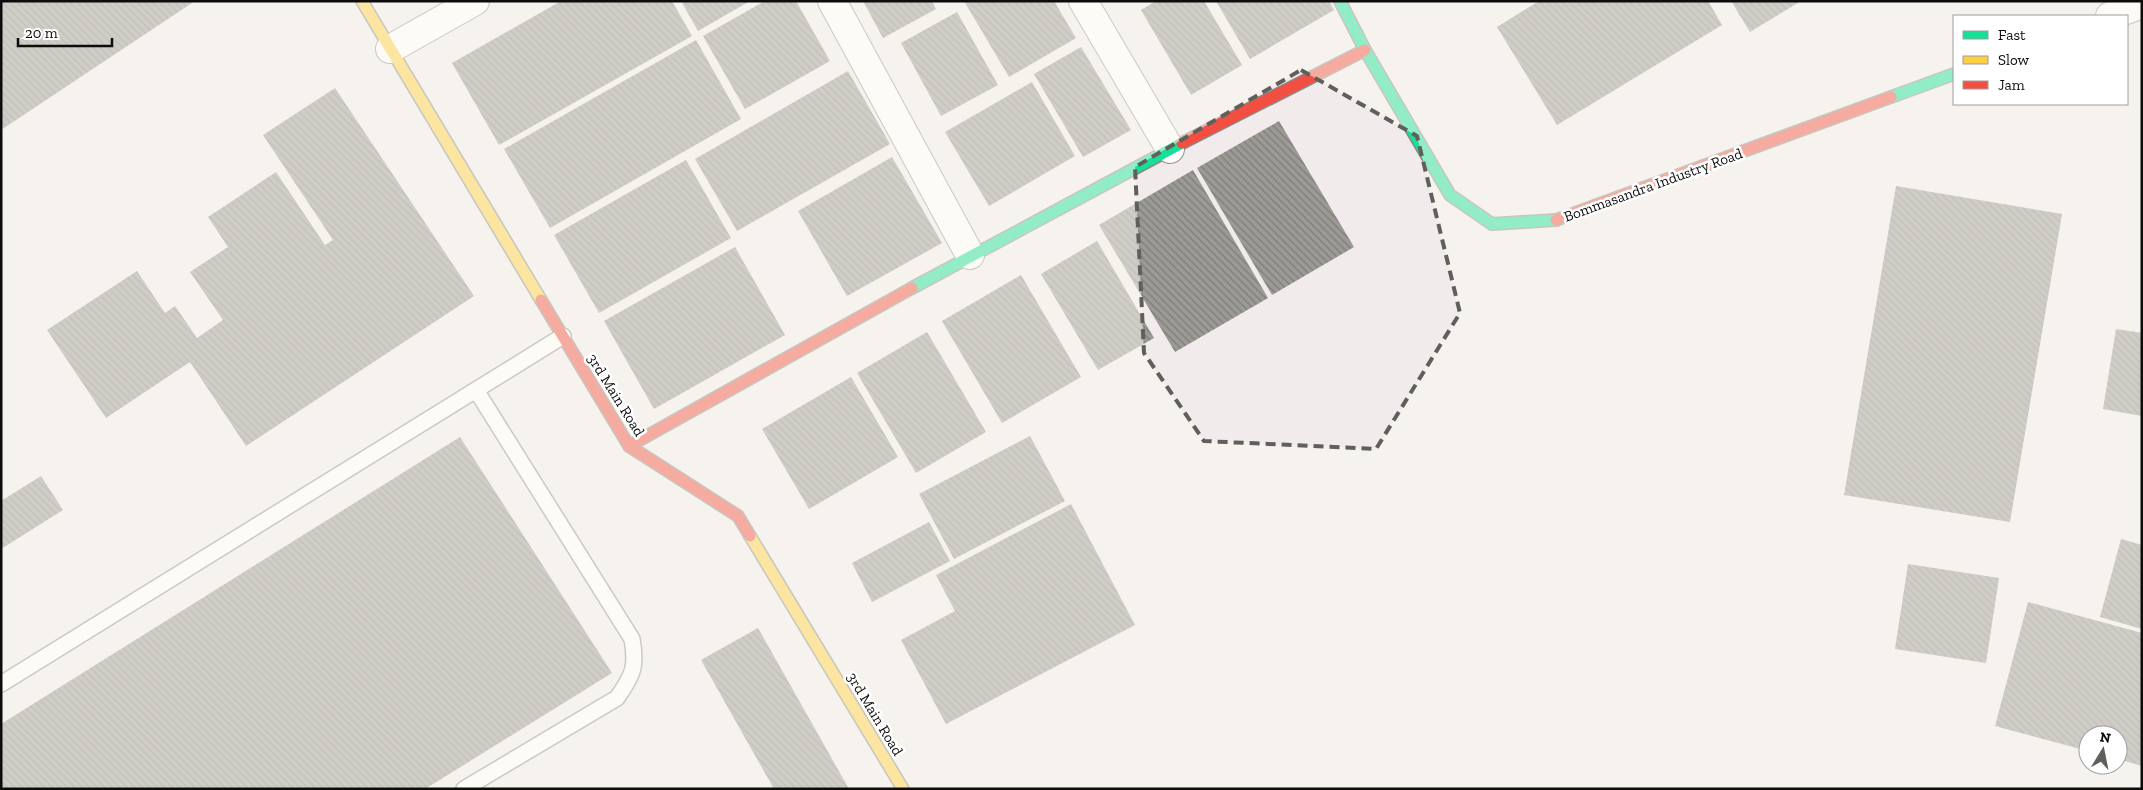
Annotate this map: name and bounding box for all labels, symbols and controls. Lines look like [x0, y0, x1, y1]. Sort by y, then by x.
scale bar [18, 15, 111, 47]
legend [1953, 15, 2128, 105]
text: 20 m [25, 24, 58, 42]
text: Fast [1998, 26, 2026, 44]
text: Slow [1998, 51, 2030, 69]
text: Jam [1998, 76, 2025, 94]
street label: Bommasandra Industry Road [1561, 144, 1746, 226]
street label: 3rd Main Road [583, 350, 649, 440]
street label: 3rd Main Road [843, 669, 907, 760]
north arrow [2078, 725, 2128, 775]
text: N [2098, 728, 2112, 747]

